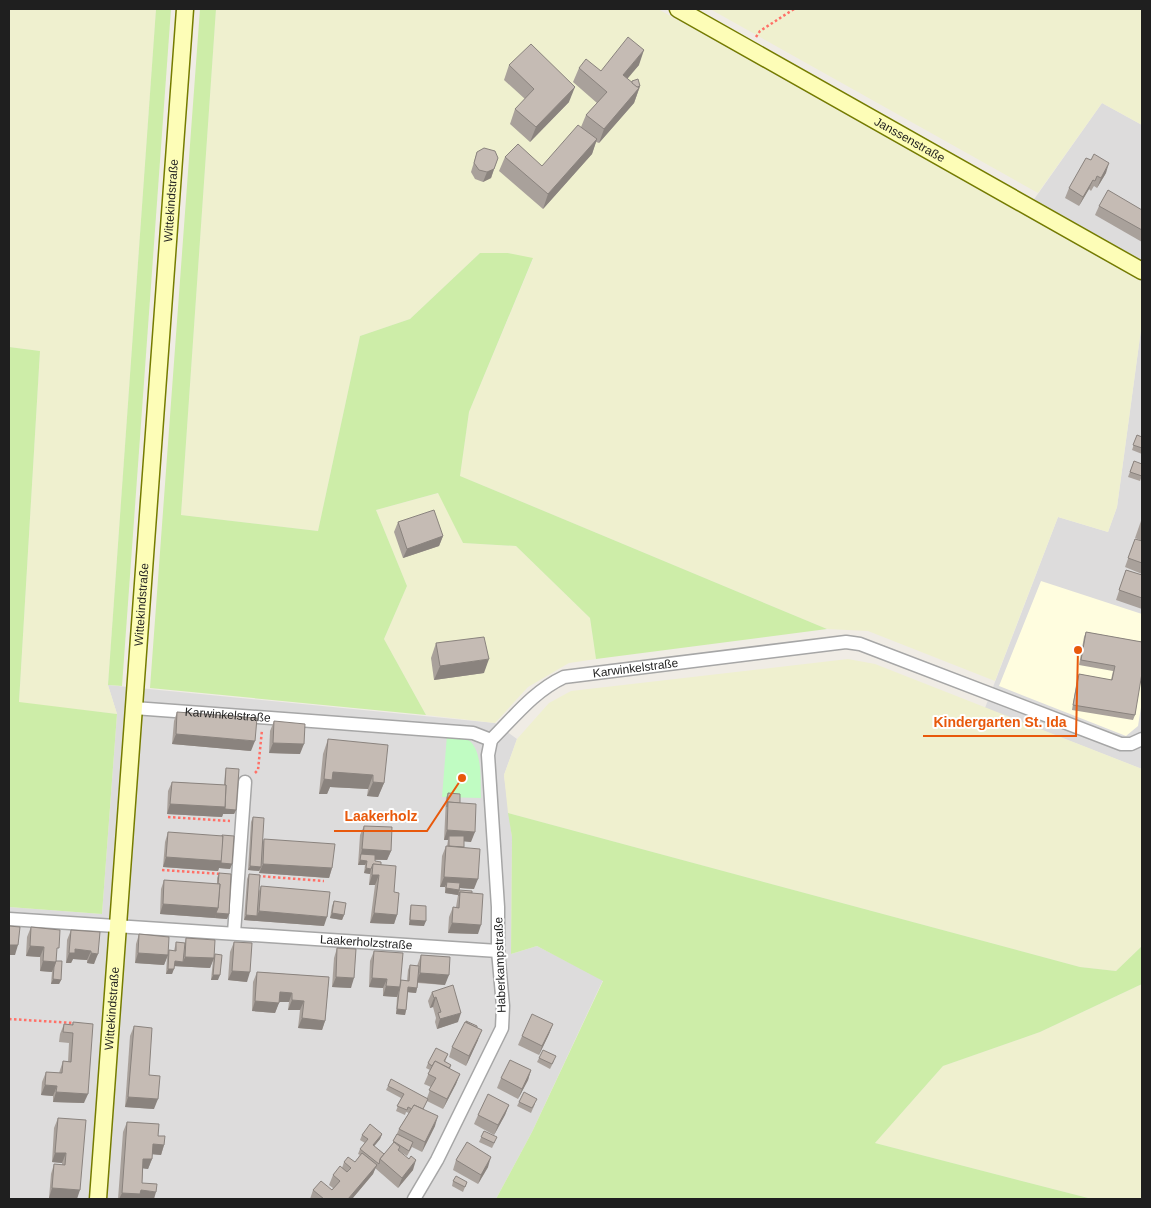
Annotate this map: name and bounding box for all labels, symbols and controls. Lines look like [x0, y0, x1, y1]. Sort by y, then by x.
street label: Janssenstraße [872, 114, 948, 165]
street label: Wittekindstraße [161, 158, 181, 243]
street label: Wittekindstraße [131, 562, 152, 647]
street label: Karwinkelstraße [592, 656, 679, 680]
street label: Karwinkelstraße [184, 705, 272, 725]
callout: Kindergarten St. Ida [923, 707, 1076, 736]
text: Kindergarten St. Ida [933, 714, 1067, 730]
callout: Laakerholz [334, 802, 427, 831]
text: Laakerholz [344, 808, 418, 824]
street label: Haberkampstraße [491, 916, 509, 1013]
street label: Laakerholzstraße [319, 932, 413, 952]
street label: Wittekindstraße [102, 966, 122, 1051]

